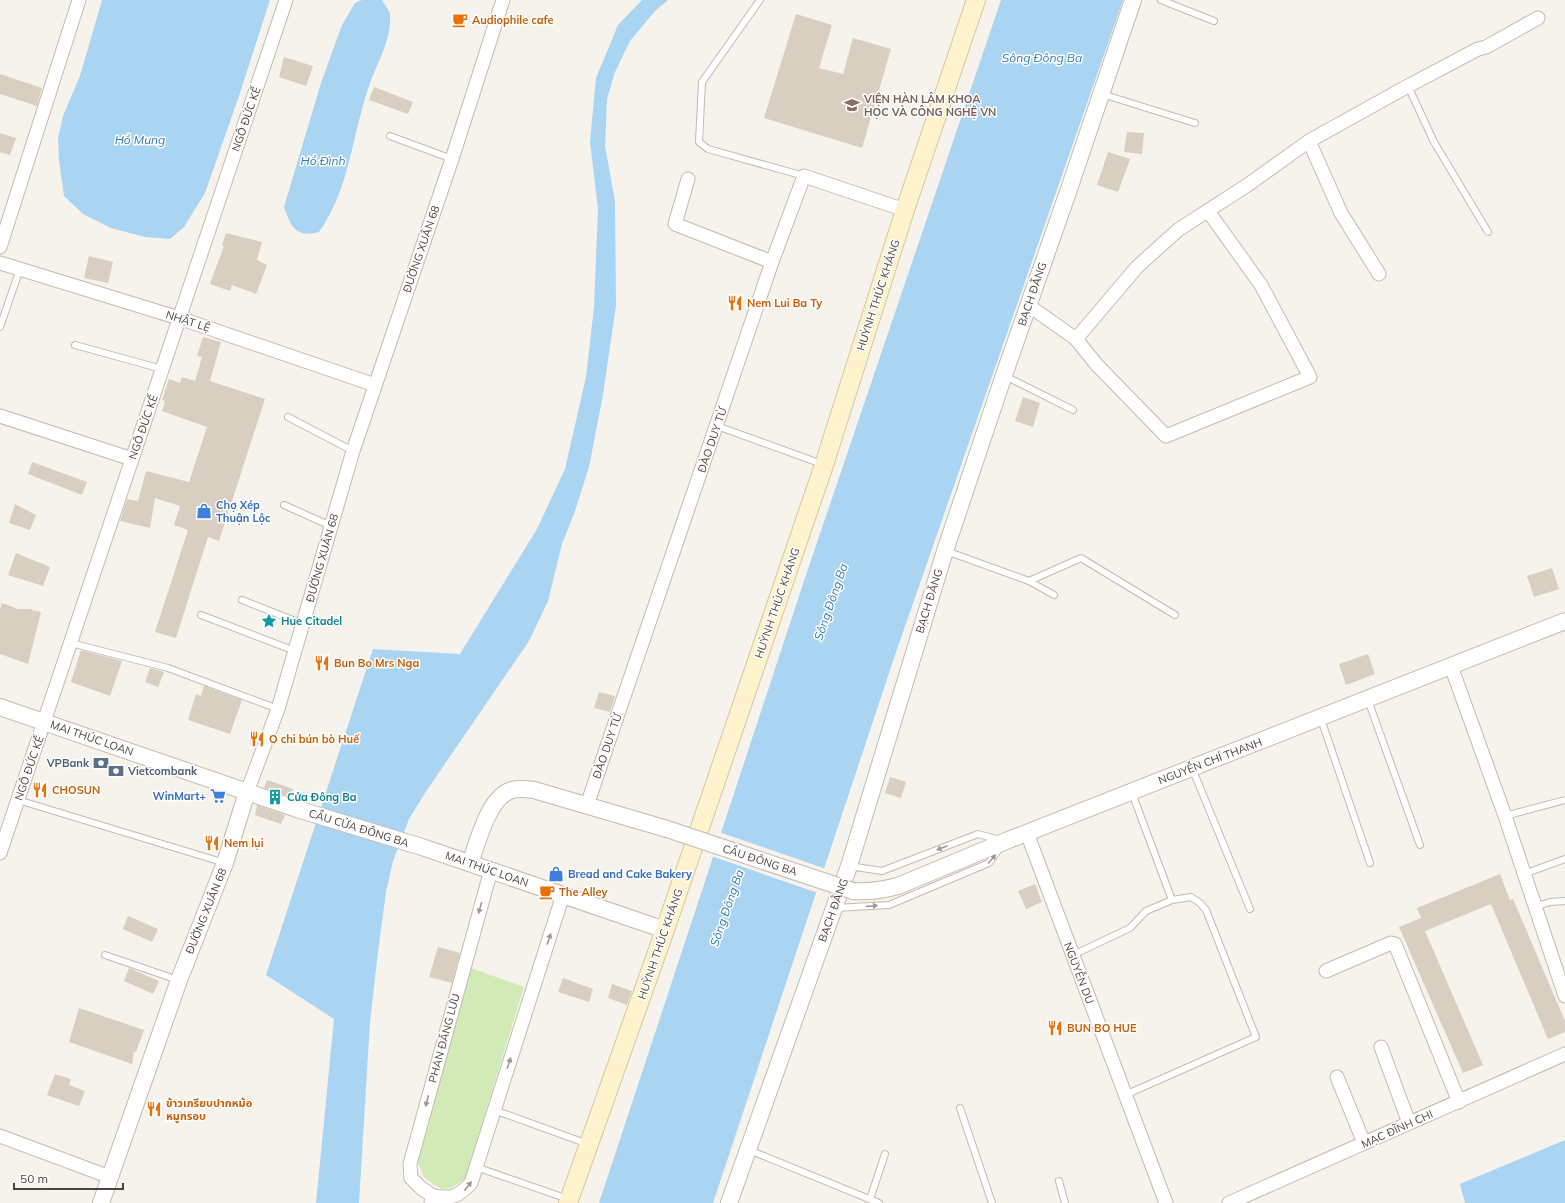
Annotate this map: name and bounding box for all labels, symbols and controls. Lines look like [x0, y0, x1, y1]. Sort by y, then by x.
cafe icon: Audiophile cafe [451, 11, 469, 29]
place label: Audiophile cafe [472, 13, 554, 27]
water label: Sông Đông Ba [1002, 50, 1082, 65]
street label: NGÔ ĐỨC KẾ [227, 84, 264, 153]
place label: VIỆN HÀN LÂM KHOA HỌC VÀ CÔNG NGHỆ VN [863, 92, 996, 119]
school or university icon: VIỆN HÀN LÂM KHOA HỌC VÀ CÔNG NGHỆ VN [843, 96, 861, 114]
water label: Hồ Mung [115, 132, 165, 147]
water label: Hồ Đình [300, 153, 346, 168]
street label: ĐƯỜNG XUÂN 68 [400, 203, 443, 294]
street label: HUỲNH THÚC KHÁNG [853, 238, 903, 352]
street label: BẠCH ĐẰNG [1014, 260, 1049, 328]
restaurant icon: Nem Lui Ba Ty [726, 294, 744, 312]
place label: Nem Lui Ba Ty [747, 296, 822, 310]
street label: NHẬT LỆ [164, 307, 212, 335]
street label: NGÔ ĐỨC KẾ [124, 392, 161, 461]
street label: ĐÀO DUY TỪ [694, 405, 730, 474]
place label: Chợ Xép Thuận Lộc [216, 498, 271, 525]
shop icon: Chợ Xép Thuận Lộc [195, 502, 213, 520]
street label: ĐƯỜNG XUÂN 68 [303, 512, 341, 604]
street label: HUỲNH THÚC KHÁNG [751, 546, 803, 660]
water label: Sông Đông Ba [810, 561, 851, 642]
street label: BẠCH ĐẰNG [912, 567, 945, 635]
place icon: Hue Citadel [260, 612, 278, 630]
place label: Hue Citadel [281, 614, 342, 628]
restaurant icon: Bun Bo Mrs Nga [313, 654, 331, 672]
place label: Bun Bo Mrs Nga [334, 656, 419, 670]
street label: ĐÀO DUY TỪ [589, 711, 625, 780]
street label: MAI THÚC LOAN [49, 717, 135, 759]
restaurant icon: O chi bún bò Huế [248, 730, 266, 748]
place label: O chi bún bò Huế [269, 732, 360, 746]
street label: NGÔ ĐỨC KẾ [10, 733, 47, 802]
street label: NGUYỄN CHÍ THANH [1156, 734, 1264, 787]
bank icon: VPBank [92, 754, 110, 772]
place label: VPBank [46, 756, 90, 770]
bank icon: Vietcombank [107, 762, 125, 780]
place label: Vietcombank [127, 764, 198, 778]
restaurant icon: CHOSUN [31, 781, 49, 799]
place label: CHOSUN [52, 783, 100, 797]
supermarket icon: WinMart+ [209, 787, 227, 805]
building icon: Cửa Đông Ba [266, 788, 284, 806]
place label: WinMart+ [152, 789, 206, 803]
place label: Cửa Đông Ba [287, 790, 357, 804]
street label: CẦU CỬA ĐÔNG BA [307, 805, 411, 850]
restaurant icon: Nem lụi [203, 834, 221, 852]
place label: Nem lụi [224, 836, 264, 850]
street label: CẦU ĐÔNG BA [721, 840, 799, 879]
one-way arrow [936, 845, 948, 851]
street label: MAI THÚC LOAN [444, 848, 530, 890]
one-way arrow [987, 853, 996, 864]
shop icon: Bread and Cake Bakery [547, 865, 565, 883]
street label: ĐƯỜNG XUÂN 68 [182, 866, 230, 956]
place label: Bread and Cake Bakery [568, 867, 692, 881]
water label: Sông Đông Ba [706, 867, 747, 948]
street label: BẠCH ĐẰNG [814, 876, 851, 944]
cafe icon: The Alley [538, 883, 556, 901]
place label: The Alley [559, 885, 607, 899]
street label: HUỲNH THÚC KHÁNG [634, 887, 686, 1001]
one-way arrow [477, 902, 483, 914]
one-way arrow [866, 902, 878, 909]
one-way arrow [546, 933, 552, 945]
street label: NGUYỄN DU [1061, 940, 1098, 1006]
street label: PHAN ĐĂNG LƯU [424, 992, 463, 1084]
restaurant icon: BUN BO HUE [1046, 1019, 1064, 1037]
place label: BUN BO HUE [1067, 1021, 1137, 1035]
one-way arrow [507, 1057, 513, 1069]
one-way arrow [424, 1095, 430, 1107]
place label: ข้าวเกรียบปากหม้อ หมูกรอบ [166, 1096, 253, 1123]
restaurant icon: ข้าวเกรียบปากหม้อ หมูกรอบ [145, 1100, 163, 1118]
street label: MẠC ĐĨNH CHI [1359, 1107, 1435, 1151]
scale bar [14, 1165, 123, 1191]
text: 50 m [20, 1171, 48, 1186]
one-way arrow [463, 1180, 472, 1191]

